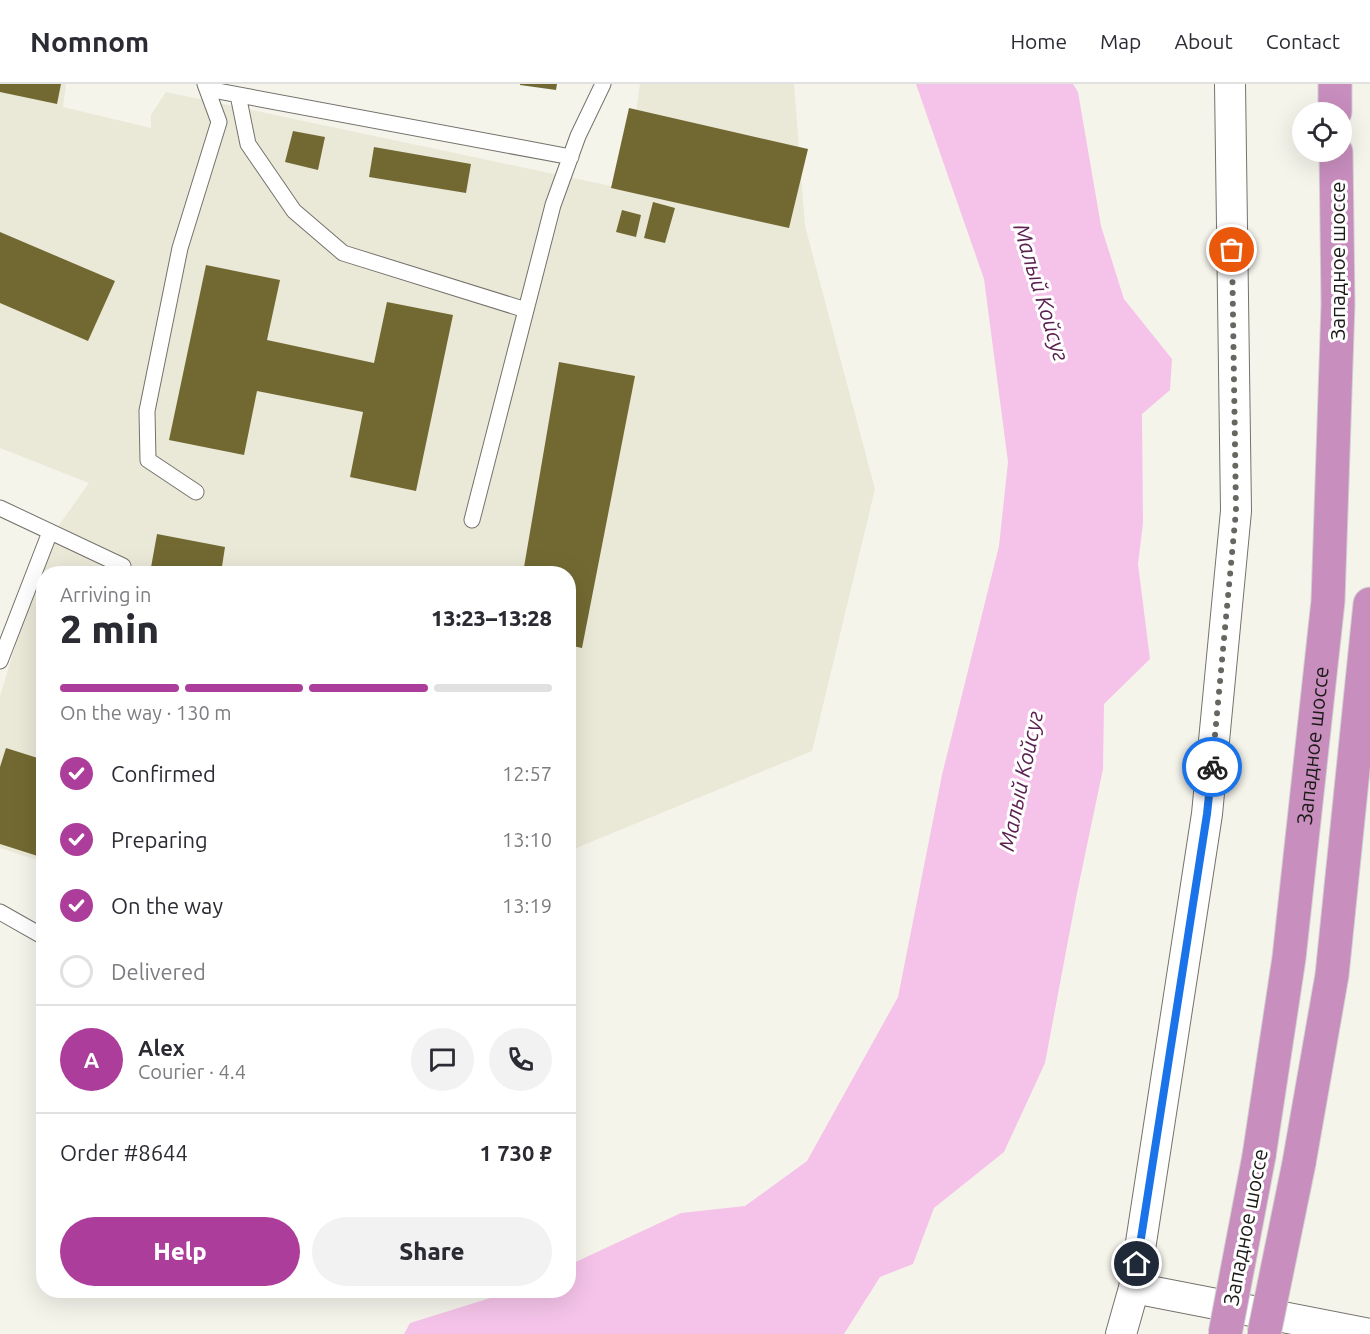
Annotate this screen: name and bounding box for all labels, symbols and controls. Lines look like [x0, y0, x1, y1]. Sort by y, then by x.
text: Nomnom [30, 26, 149, 57]
text: Home [1010, 29, 1067, 53]
text: Map [1100, 29, 1141, 53]
text: About [1174, 29, 1233, 53]
text: Contact [1266, 29, 1340, 53]
map controls [1292, 102, 1352, 162]
button: locate [1292, 102, 1352, 162]
street label: Западное шоссе [1325, 181, 1349, 341]
water label: Малый Койсуг [1009, 220, 1075, 364]
pin [1206, 224, 1257, 275]
icon: bag [1215, 233, 1248, 266]
text: Arriving in [60, 583, 151, 606]
text: 13:23–13:28 [431, 605, 552, 630]
text: 2 min [60, 607, 159, 650]
street label: Западное шоссе [1292, 665, 1333, 826]
text: On the way · 130 m [60, 701, 232, 724]
water label: Малый Койсуг [993, 709, 1047, 853]
courier [1182, 737, 1242, 797]
icon: bike [1196, 751, 1229, 784]
icon: check [60, 757, 93, 790]
text: Confirmed [111, 761, 216, 786]
text: 12:57 [502, 762, 552, 785]
icon: check [60, 823, 93, 856]
text: Preparing [111, 827, 208, 852]
text: 13:10 [502, 828, 552, 851]
icon: check [60, 889, 93, 922]
text: On the way [111, 893, 223, 918]
text: 13:19 [502, 894, 552, 917]
text: Delivered [111, 959, 206, 984]
button: chat [411, 1028, 474, 1091]
button: phone [489, 1028, 552, 1091]
text: Alex [138, 1035, 185, 1060]
text: A [84, 1047, 99, 1072]
text: Courier · 4.4 [138, 1060, 246, 1083]
text: Order #8644 [60, 1140, 188, 1165]
text: 1 730 ₽ [480, 1140, 552, 1165]
street label: Западное шоссе [1218, 1147, 1272, 1307]
button: Help [60, 1217, 300, 1286]
button: Share [312, 1217, 552, 1286]
pin [1111, 1238, 1162, 1289]
icon: home [1120, 1247, 1153, 1280]

